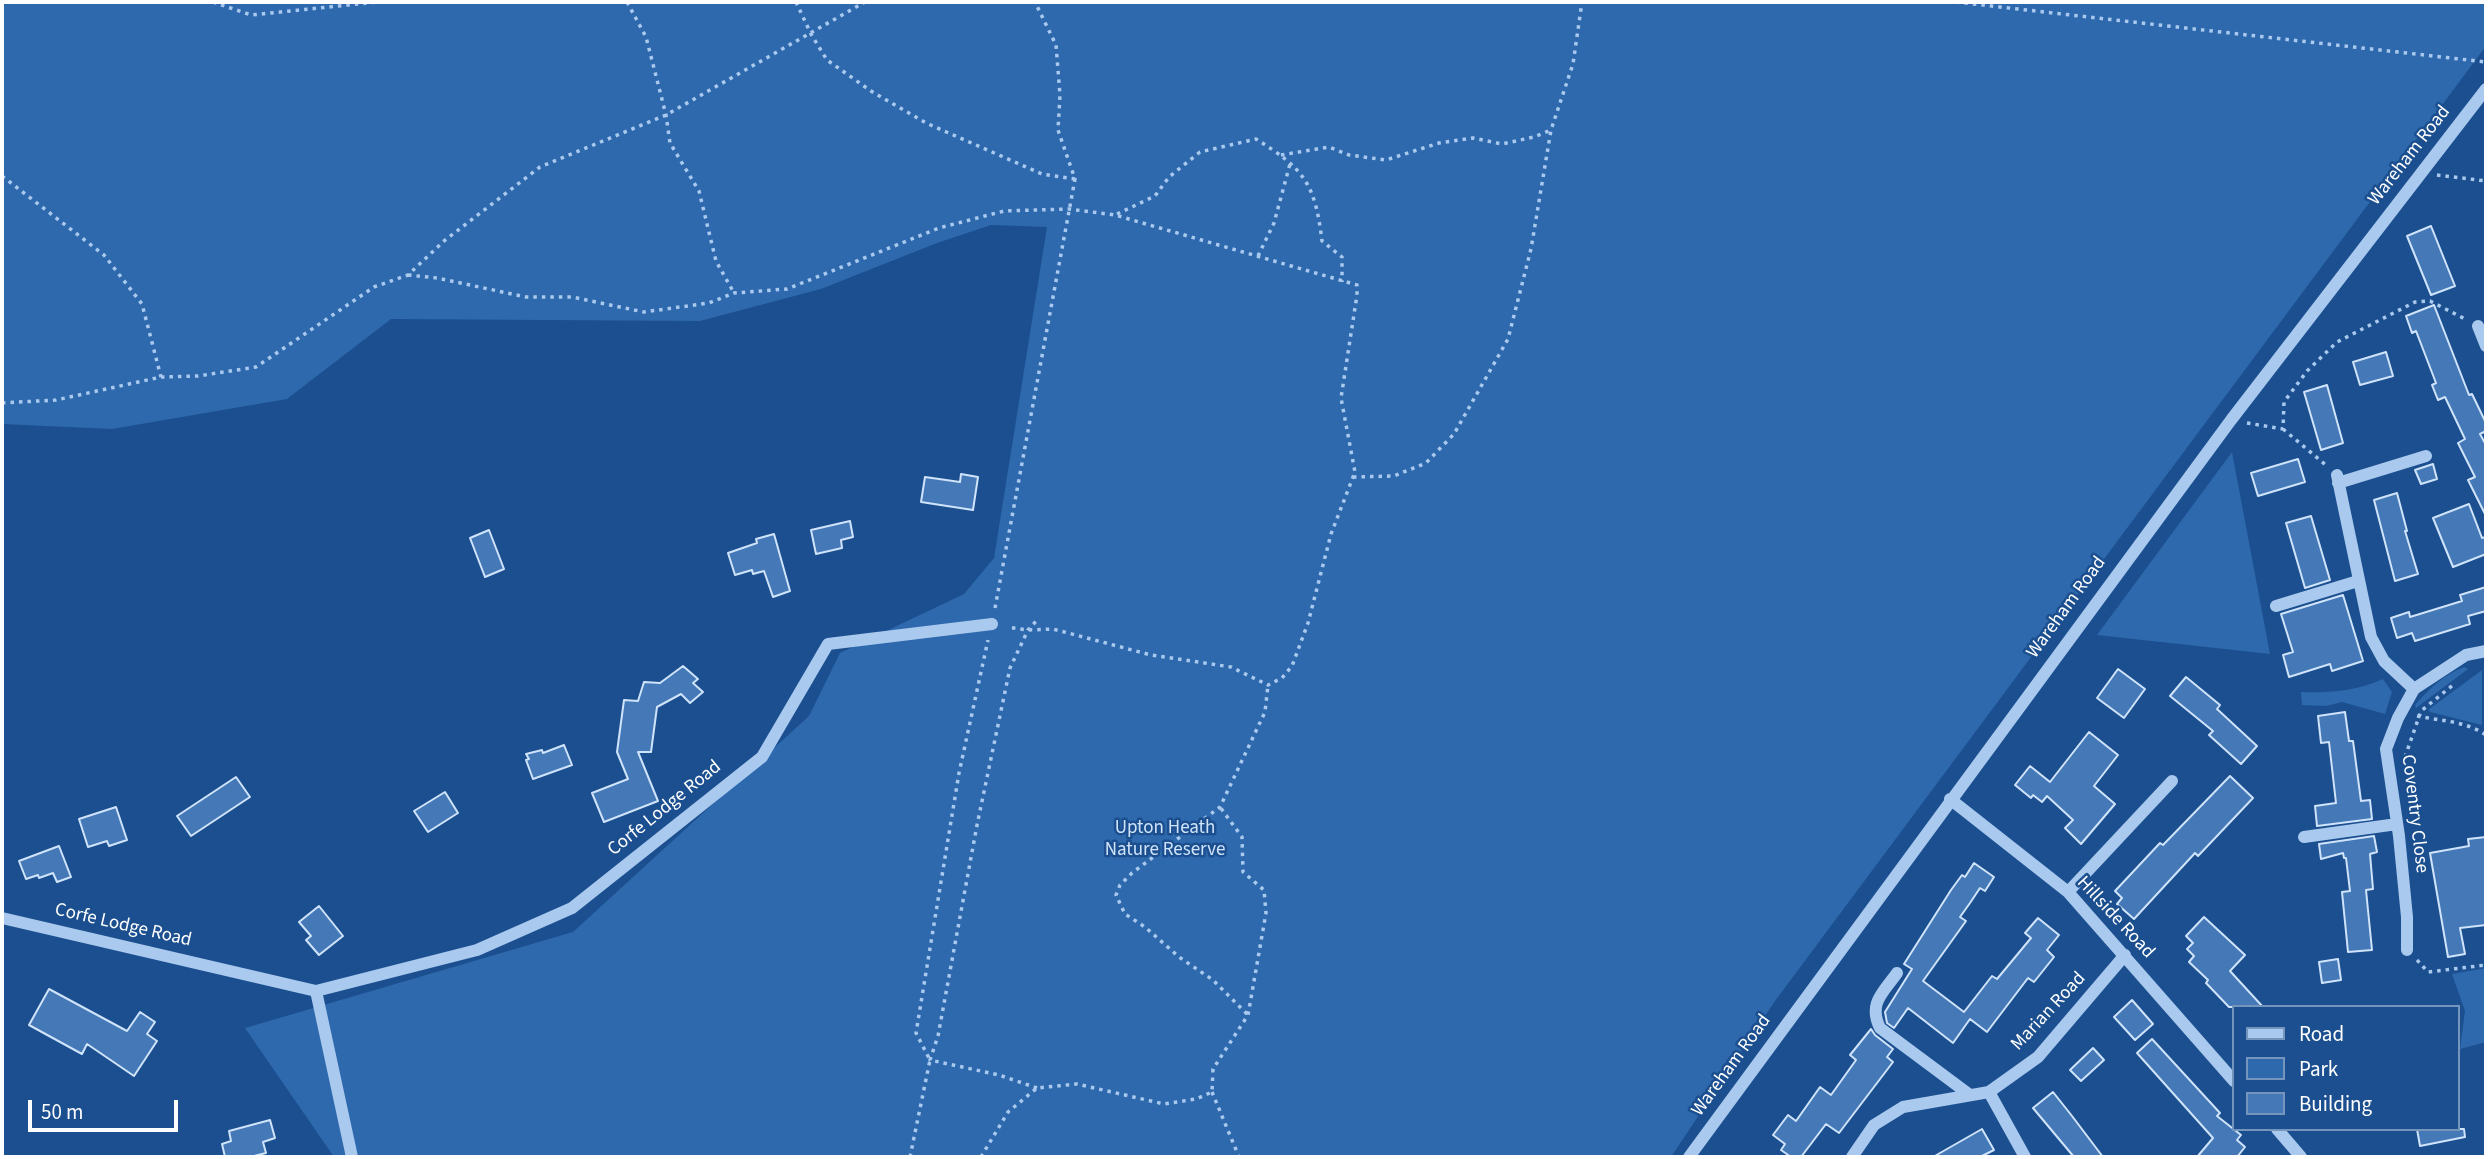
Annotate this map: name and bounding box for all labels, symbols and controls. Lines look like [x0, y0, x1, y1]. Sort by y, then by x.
street label: Wareham Road [2364, 102, 2456, 210]
street label: Wareham Road [2022, 553, 2112, 663]
street label: Coventry Close [2395, 753, 2433, 875]
street label: Corfe Lodge Road [604, 756, 726, 862]
park label: Upton Heath Nature Reserve [1105, 818, 1225, 862]
street label: Hillside Road [2071, 872, 2159, 964]
street label: Corfe Lodge Road [52, 899, 194, 953]
street label: Marian Road [2007, 968, 2091, 1056]
legend [2232, 1005, 2460, 1131]
street label: Wareham Road [1687, 1011, 1777, 1121]
text: Road [2299, 1019, 2344, 1049]
text: Park [2299, 1054, 2338, 1084]
scale bar [32, 1086, 182, 1130]
text: Building [2299, 1089, 2372, 1119]
text: 50 m [41, 1097, 83, 1127]

